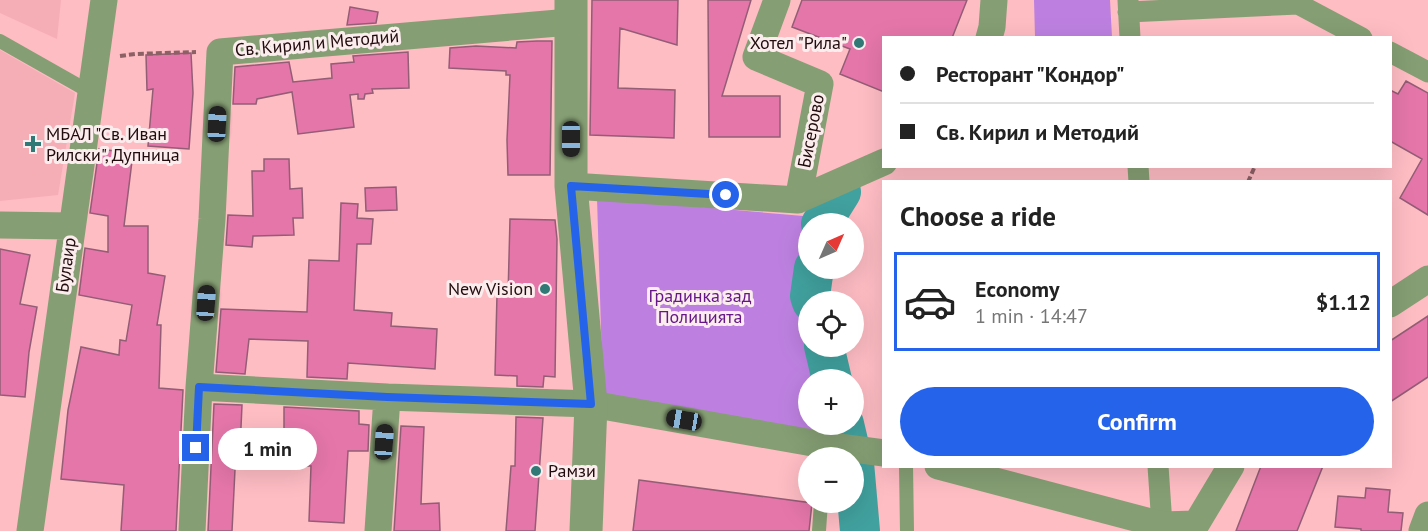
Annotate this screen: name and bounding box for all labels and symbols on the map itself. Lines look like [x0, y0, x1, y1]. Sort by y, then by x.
street label: Св. Кирил и Методий [234, 24, 400, 61]
place label: Хотел "Рила" [750, 31, 847, 54]
marker: Хотел "Рила" [852, 36, 866, 50]
street label: Бисерово [792, 92, 829, 170]
car [207, 106, 227, 142]
car [562, 121, 580, 157]
place label: МБАЛ "Св. Иван Рилски", Дупница [46, 122, 180, 166]
marker: МБАЛ "Св. Иван Рилски", Дупница [24, 135, 42, 153]
route start [712, 181, 739, 208]
north arrow [798, 213, 864, 279]
street label: Булаир [50, 236, 81, 294]
place label: New Vision [448, 277, 533, 300]
marker: New Vision [538, 282, 552, 296]
car [196, 284, 216, 322]
park label: Градинка зад Полицията [649, 284, 752, 328]
car [665, 408, 703, 432]
car [374, 423, 394, 461]
callout: 1 min [217, 427, 316, 469]
route end [182, 434, 209, 461]
place label: Рамзи [548, 459, 596, 482]
marker: Рамзи [529, 464, 543, 478]

